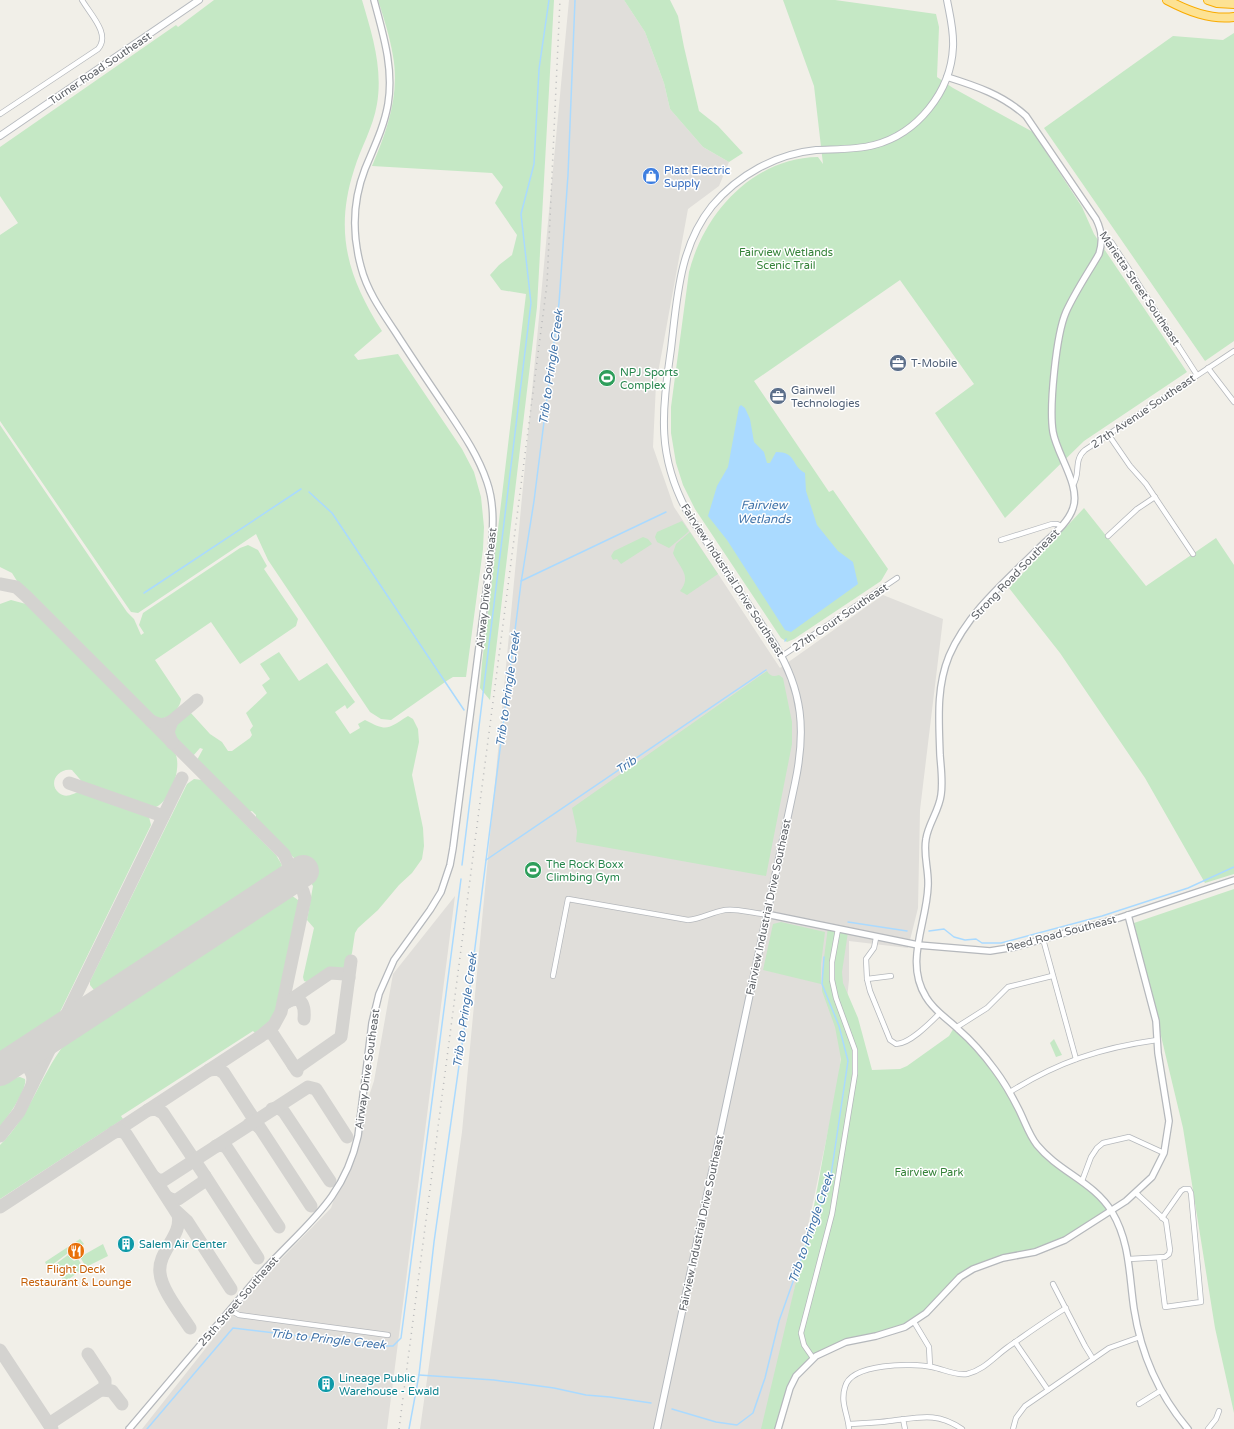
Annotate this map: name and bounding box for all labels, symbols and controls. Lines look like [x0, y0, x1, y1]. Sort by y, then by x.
street label: Turner Road Southeast [47, 29, 154, 107]
place label: Platt Electric Supply [664, 164, 730, 190]
shop icon: Platt Electric Supply [641, 166, 661, 186]
street label: Marietta Street Southeast [1097, 229, 1183, 348]
park label: Fairview Wetlands Scenic Trail [739, 246, 833, 272]
water label: Trib to Pringle Creek [536, 307, 566, 425]
office icon: T-Mobile [888, 353, 908, 373]
place label: T-Mobile [911, 357, 957, 370]
place label: NPJ Sports Complex [620, 366, 678, 392]
sports icon: NPJ Sports Complex [597, 368, 617, 388]
street label: 27th Avenue Southeast [1089, 372, 1198, 451]
place label: Gainwell Technologies [791, 384, 860, 410]
office icon: Gainwell Technologies [768, 386, 788, 406]
water label: Fairview Wetlands [737, 498, 792, 526]
street label: Fairview Industrial Drive Southeast [678, 501, 787, 659]
street label: Strong Road Southeast [969, 526, 1062, 623]
street label: Airway Drive Southeast [474, 527, 499, 649]
street label: 27th Court Southeast [790, 581, 891, 654]
water label: Trib to Pringle Creek [493, 629, 523, 747]
water label: Trib [613, 752, 640, 777]
street label: Fairview Industrial Drive Southeast [743, 818, 794, 996]
place label: The Rock Boxx Climbing Gym [546, 858, 624, 884]
sports icon: The Rock Boxx Climbing Gym [523, 860, 543, 880]
street label: Reed Road Southeast [1005, 913, 1118, 954]
water label: Trib to Pringle Creek [450, 950, 480, 1068]
street label: Airway Drive Southeast [353, 1008, 382, 1130]
street label: Fairview Industrial Drive Southeast [676, 1134, 727, 1312]
park label: Fairview Park [895, 1166, 963, 1179]
water label: Trib to Pringle Creek [786, 1170, 837, 1285]
building icon: Salem Air Center [116, 1234, 136, 1254]
place label: Salem Air Center [139, 1238, 227, 1251]
restaurant icon: Flight Deck Restaurant & Lounge [66, 1241, 86, 1261]
street label: 25th Street Southeast [196, 1254, 281, 1349]
place label: Flight Deck Restaurant & Lounge [21, 1263, 131, 1289]
water label: Trib to Pringle Creek [270, 1326, 388, 1352]
place label: Lineage Public Warehouse - Ewald [339, 1372, 439, 1398]
building icon: Lineage Public Warehouse - Ewald [316, 1374, 336, 1394]

